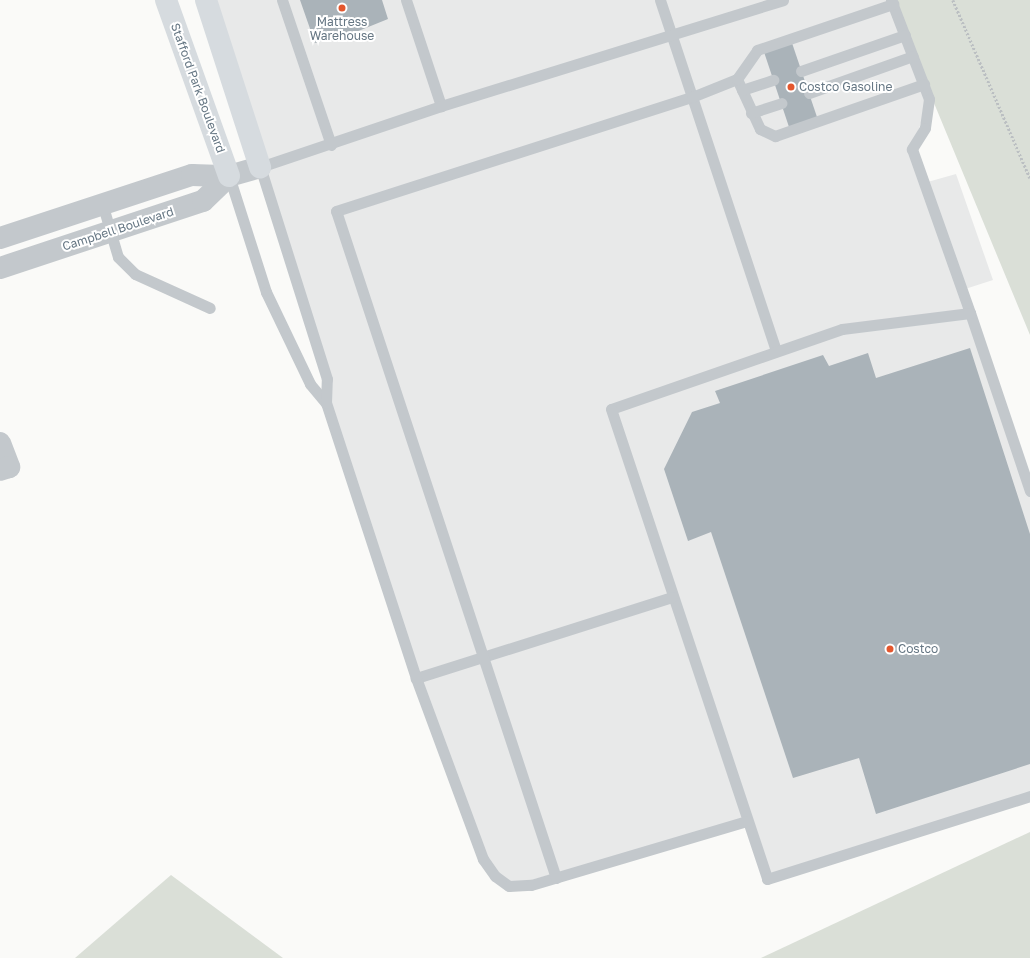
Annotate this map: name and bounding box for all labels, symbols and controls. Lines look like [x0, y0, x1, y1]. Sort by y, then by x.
marker: Mattress Warehouse [337, 3, 347, 13]
place label: Mattress Warehouse [310, 15, 374, 43]
street label: Stafford Park Boulevard [168, 21, 228, 155]
place label: Costco Gasoline [799, 80, 892, 94]
marker: Costco Gasoline [786, 82, 796, 92]
street label: Campbell Boulevard [61, 204, 175, 254]
place label: Costco [898, 642, 938, 656]
marker: Costco [885, 644, 895, 654]

